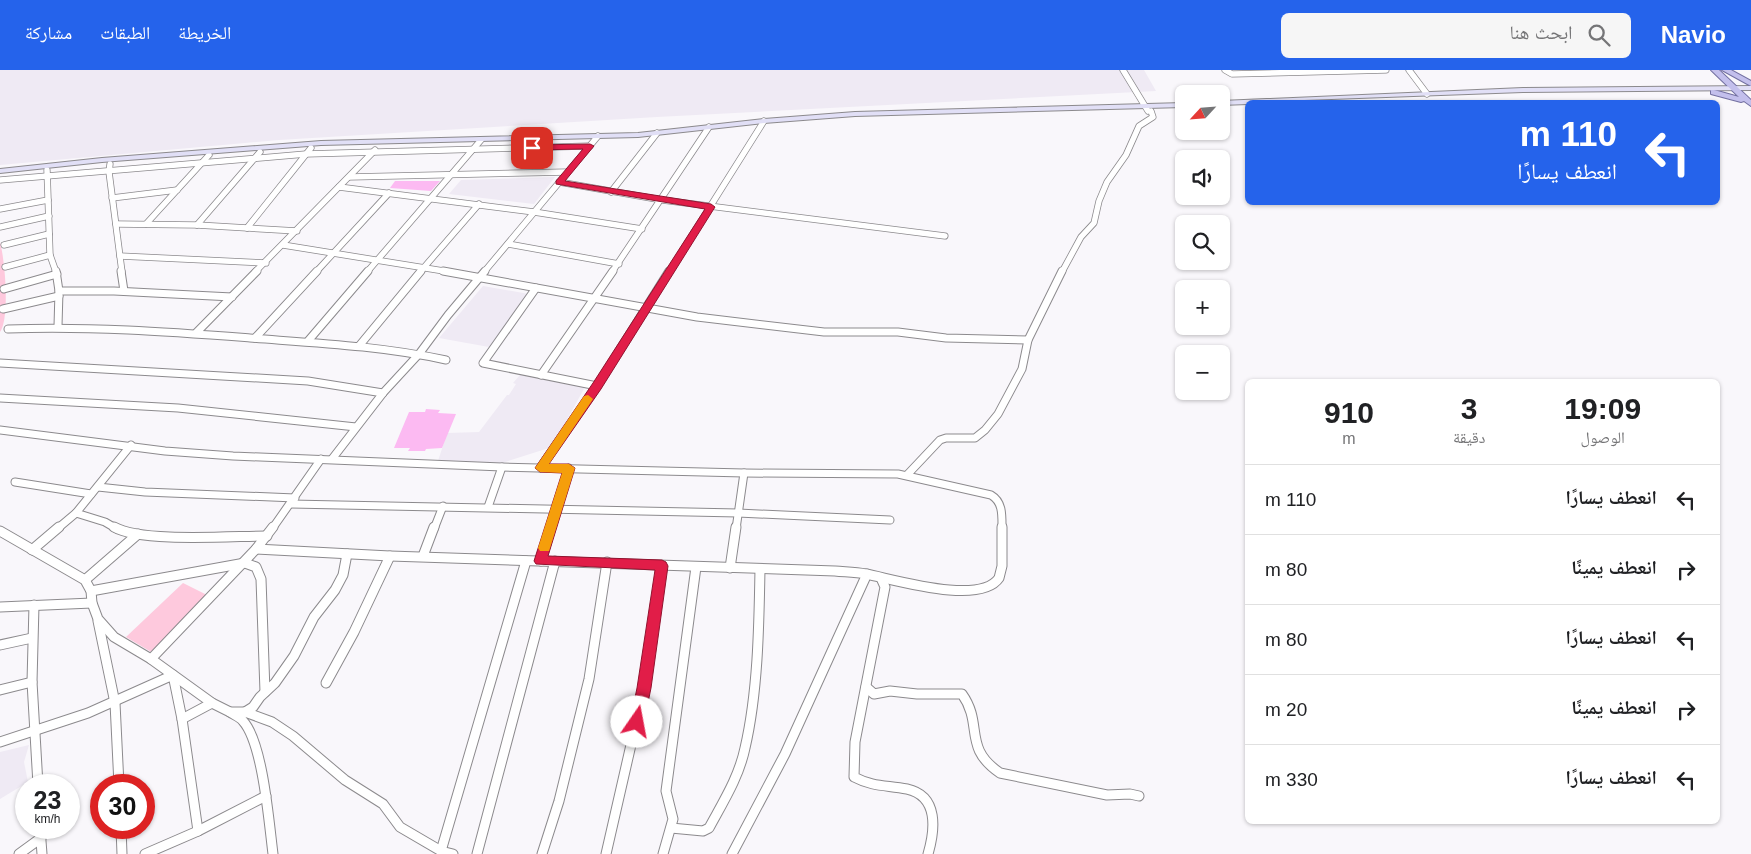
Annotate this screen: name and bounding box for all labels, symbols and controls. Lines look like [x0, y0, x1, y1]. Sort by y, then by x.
search box [1281, 13, 1631, 58]
icon: search [1585, 21, 1613, 49]
text: Navio [1661, 21, 1726, 48]
text: ابحث هنا [1509, 22, 1573, 43]
text: مشاركة [25, 23, 72, 43]
text: الطبقات [100, 23, 150, 43]
text: الخريطة [178, 23, 231, 43]
north arrow [1175, 85, 1230, 140]
map controls [1175, 85, 1230, 400]
text: 110 m [1520, 114, 1617, 153]
icon: left [1635, 120, 1700, 185]
pin [511, 127, 553, 169]
icon: arrive [518, 134, 546, 162]
button: sound [1175, 150, 1230, 205]
text: انعطف يسارًا [1517, 159, 1617, 184]
button: search [1175, 215, 1230, 270]
button: + [1175, 280, 1230, 335]
button: − [1175, 345, 1230, 400]
text: 3 [1461, 392, 1478, 425]
text: 19:09 [1564, 392, 1641, 425]
text: 910 [1324, 396, 1374, 429]
text: دقيقة [1453, 429, 1485, 446]
text: الوصول [1581, 429, 1625, 446]
text: m [1342, 430, 1356, 447]
icon: left [1672, 486, 1700, 514]
text: انعطف يسارًا [1566, 487, 1657, 508]
text: 110 m [1265, 489, 1316, 510]
icon: right [1672, 556, 1700, 584]
text: انعطف يمينًا [1571, 557, 1657, 578]
text: 80 m [1265, 559, 1307, 580]
icon: left [1672, 626, 1700, 654]
text: انعطف يسارًا [1566, 627, 1657, 648]
text: 80 m [1265, 629, 1307, 650]
position arrow [610, 695, 662, 747]
icon: right [1672, 696, 1700, 724]
text: انعطف يمينًا [1571, 697, 1657, 718]
text: 20 m [1265, 699, 1307, 720]
icon: left [1672, 766, 1700, 794]
text: انعطف يسارًا [1566, 767, 1657, 788]
text: 330 m [1265, 769, 1318, 790]
speed limit sign: 30 [90, 774, 155, 839]
text: 23 [34, 786, 61, 814]
text: km/h [34, 812, 61, 826]

